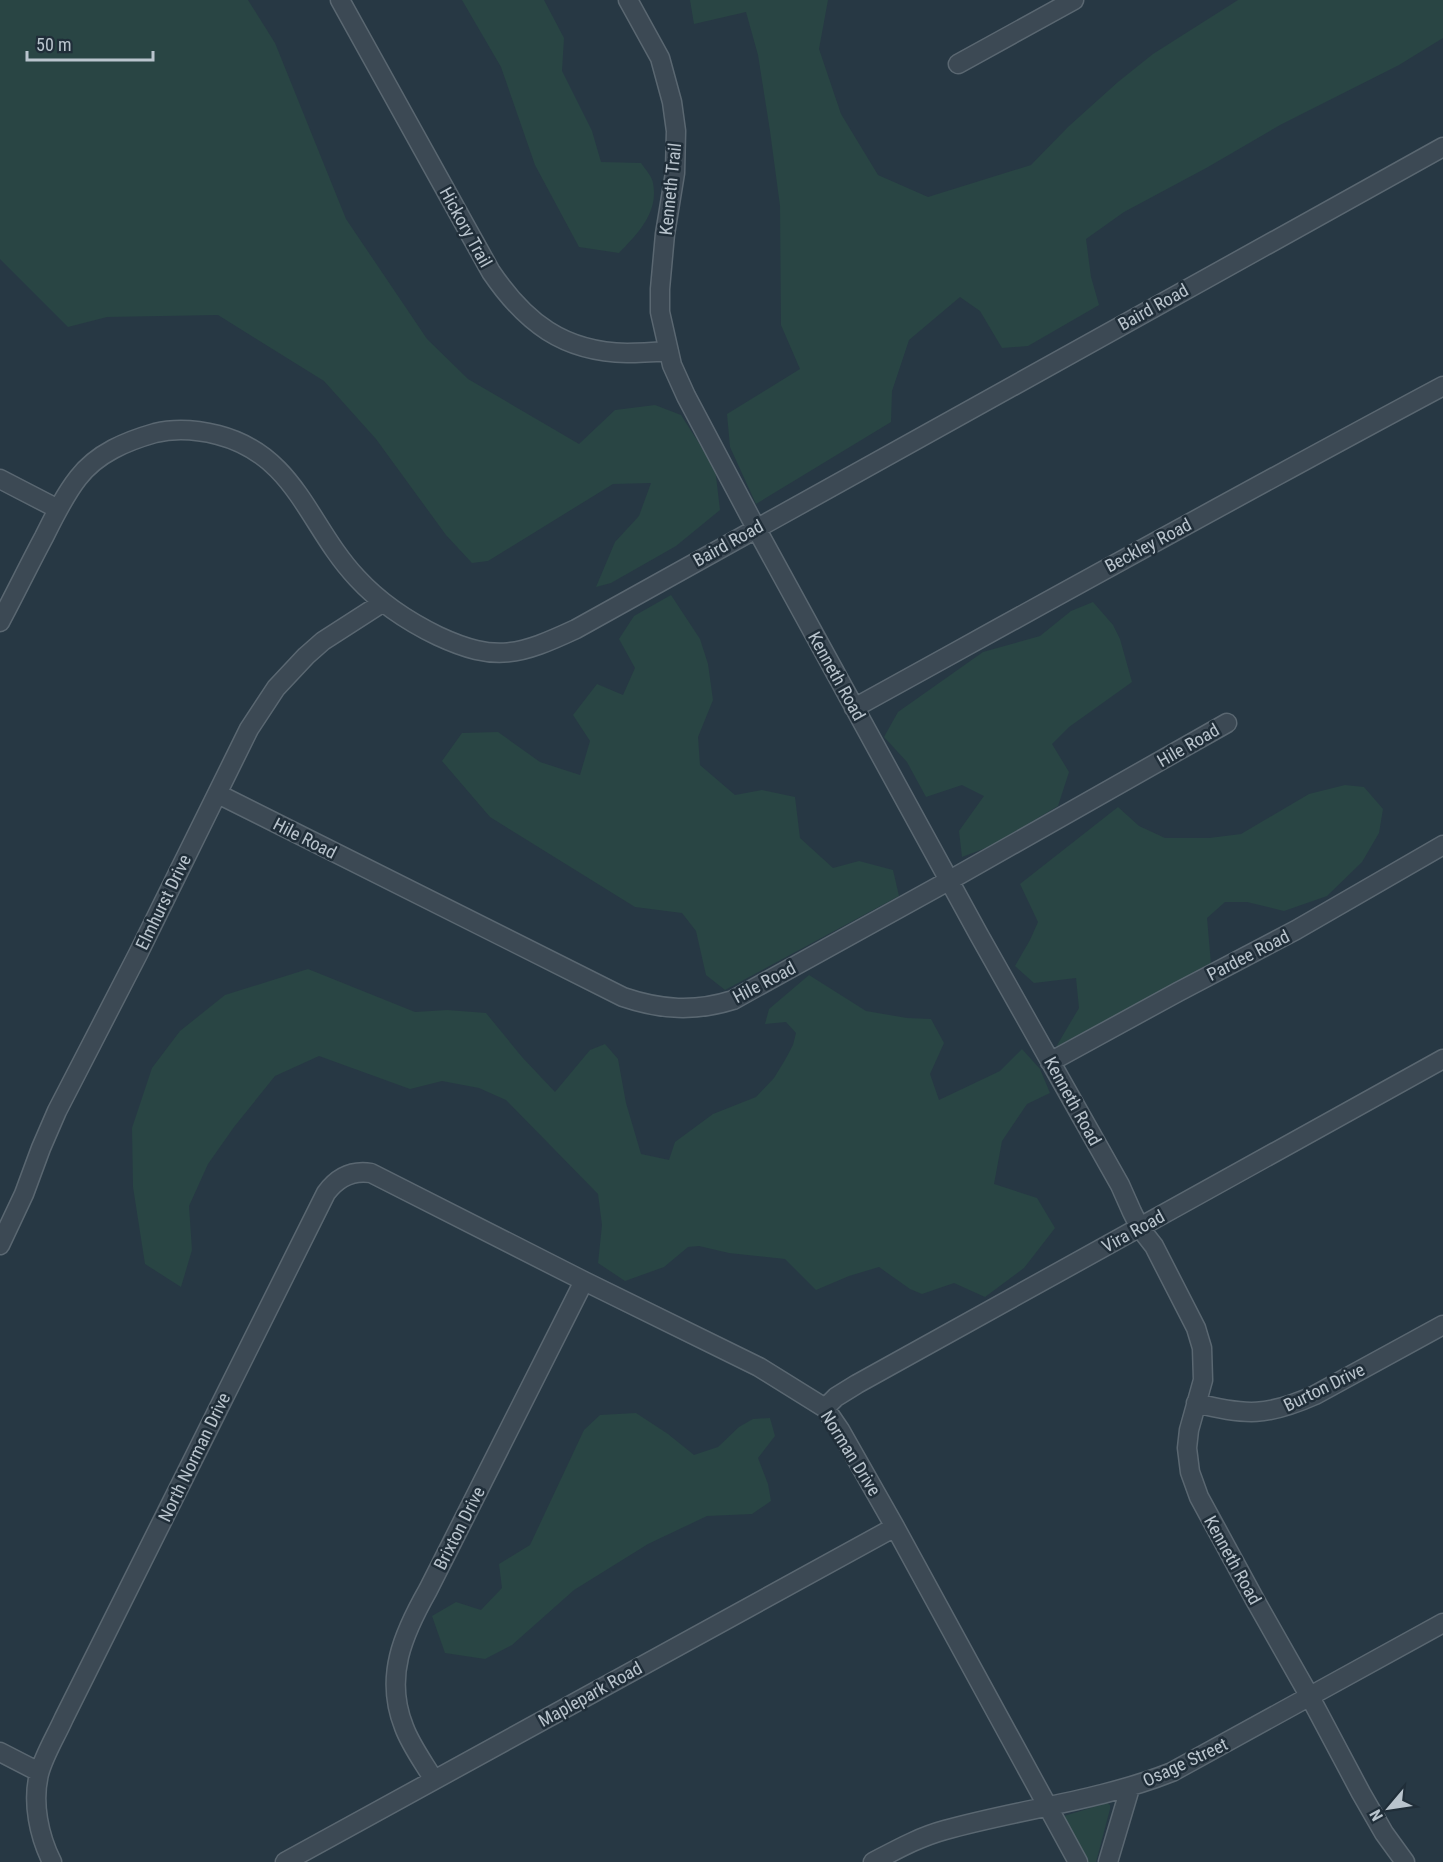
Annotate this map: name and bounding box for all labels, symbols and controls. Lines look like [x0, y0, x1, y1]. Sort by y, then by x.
scale bar [27, 24, 153, 62]
text: 50 m [36, 34, 71, 55]
street label: Kenneth Trail [655, 142, 685, 236]
street label: Hickory Trail [435, 183, 497, 271]
street label: Baird Road [1114, 279, 1192, 335]
street label: Beckley Road [1101, 513, 1195, 577]
street label: Baird Road [689, 515, 767, 571]
street label: Kenneth Road [804, 628, 870, 724]
street label: Hile Road [1153, 719, 1223, 771]
street label: Hile Road [270, 813, 340, 863]
street label: Elmhurst Drive [131, 851, 195, 953]
street label: Pardee Road [1203, 925, 1293, 985]
street label: Hile Road [729, 957, 799, 1007]
street label: Kenneth Road [1040, 1053, 1106, 1149]
street label: Vira Road [1098, 1205, 1168, 1257]
street label: Burton Drive [1280, 1358, 1368, 1416]
street label: North Norman Drive [154, 1389, 234, 1525]
street label: Norman Drive [816, 1406, 886, 1500]
street label: Brixton Drive [429, 1483, 489, 1573]
street label: Kenneth Road [1200, 1512, 1266, 1608]
street label: Maplepark Road [535, 1657, 645, 1731]
street label: Osage Street [1139, 1733, 1231, 1791]
north arrow [1359, 1778, 1419, 1838]
text: N [1366, 1806, 1387, 1824]

